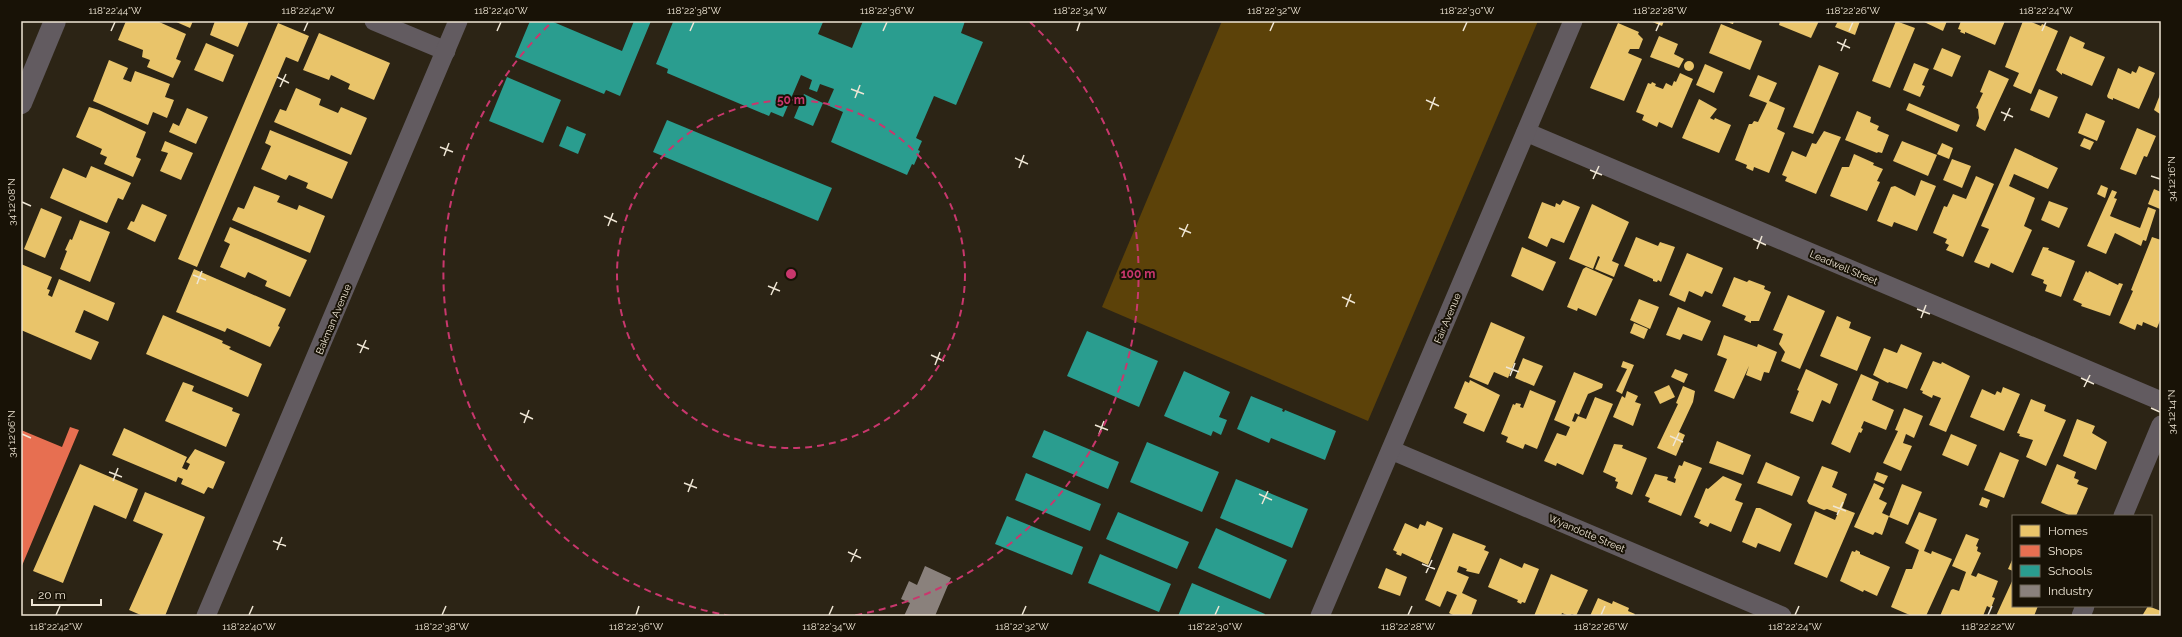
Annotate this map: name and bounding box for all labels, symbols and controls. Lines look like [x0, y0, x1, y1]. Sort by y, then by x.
text: 118°22'44"W [88, 5, 142, 16]
text: 118°22'42"W [282, 5, 335, 16]
text: 118°22'40"W [474, 5, 528, 16]
text: 118°22'38"W [667, 5, 722, 16]
text: 118°22'36"W [860, 5, 915, 16]
text: 118°22'34"W [1053, 5, 1107, 16]
text: 118°22'32"W [1247, 5, 1301, 16]
text: 118°22'30"W [1440, 5, 1495, 16]
text: 118°22'28"W [1633, 5, 1688, 16]
text: 118°22'26"W [1826, 5, 1881, 16]
text: 118°22'24"W [2019, 5, 2073, 16]
text: 50 m [777, 93, 805, 107]
text: 34°12'16"N [2166, 156, 2177, 202]
text: 34°12'08"N [6, 178, 17, 226]
street label: Leadwell Street [1808, 248, 1880, 287]
centre of rings [784, 267, 798, 281]
text: 100 m [1121, 267, 1155, 281]
street label: Bakman Avenue [314, 282, 353, 356]
street label: Fair Avenue [1432, 291, 1463, 345]
text: 34°12'14"N [2166, 389, 2177, 435]
text: 34°12'06"N [6, 410, 17, 458]
street label: Wyandotte Street [1547, 512, 1627, 555]
legend [2012, 515, 2152, 607]
text: Homes [2048, 524, 2088, 538]
text: Shops [2048, 544, 2083, 558]
text: Schools [2048, 564, 2092, 578]
scale bar [32, 581, 101, 607]
text: Industry [2048, 584, 2094, 598]
text: 20 m [38, 588, 66, 602]
text: 118°22'42"W [30, 621, 83, 632]
text: 118°22'40"W [222, 621, 276, 632]
text: 118°22'38"W [415, 621, 470, 632]
text: 118°22'36"W [609, 621, 664, 632]
text: 118°22'34"W [802, 621, 856, 632]
text: 118°22'32"W [995, 621, 1049, 632]
text: 118°22'30"W [1188, 621, 1243, 632]
text: 118°22'28"W [1381, 621, 1436, 632]
text: 118°22'26"W [1574, 621, 1629, 632]
text: 118°22'24"W [1768, 621, 1822, 632]
text: 118°22'22"W [1961, 621, 2015, 632]

